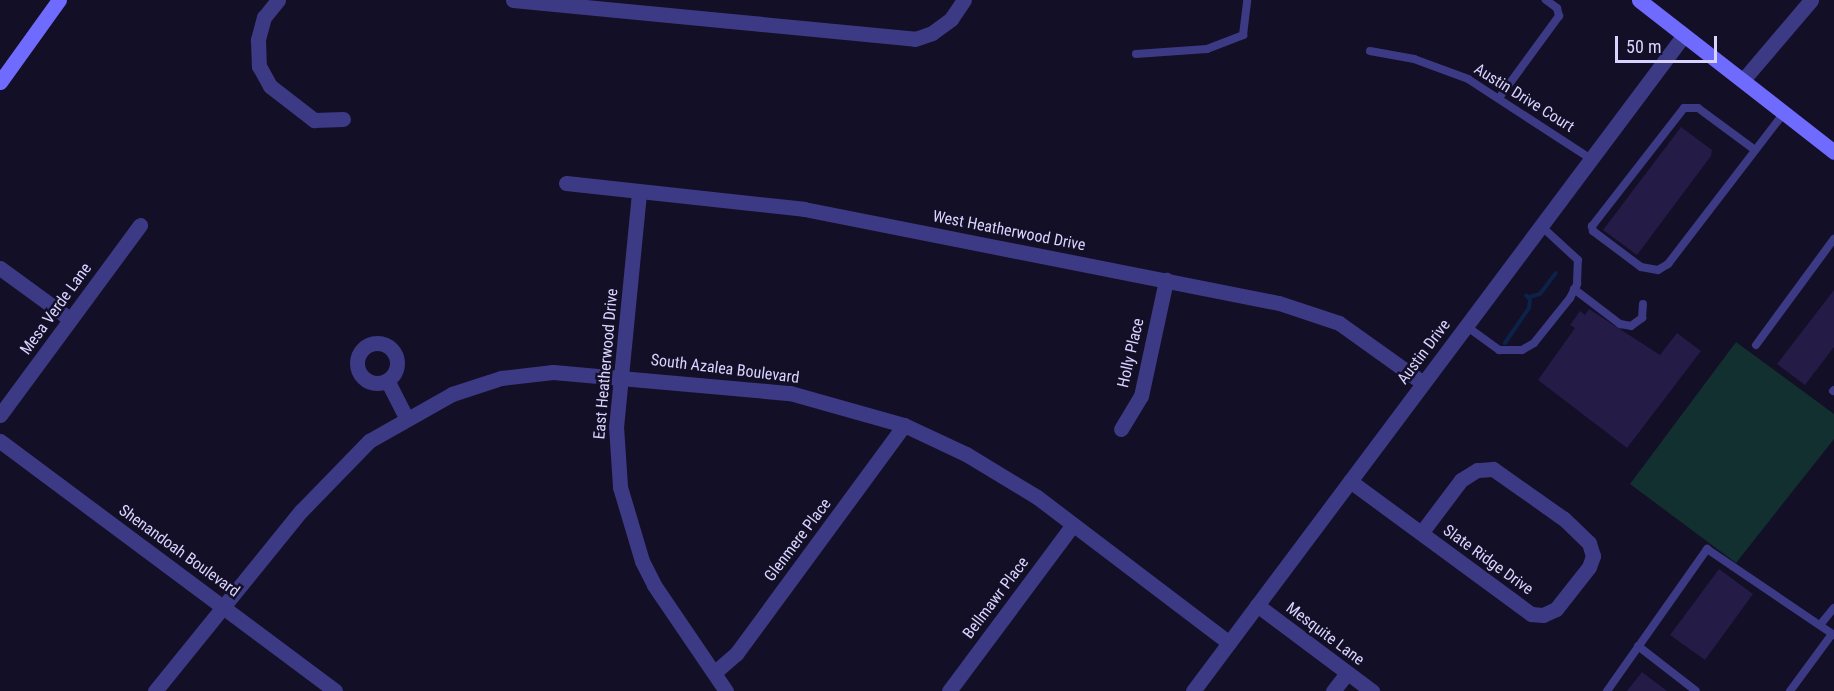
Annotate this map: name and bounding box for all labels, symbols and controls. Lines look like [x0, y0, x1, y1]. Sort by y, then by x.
scale bar [1618, 24, 1720, 62]
text: 50 m [1626, 36, 1661, 57]
street label: Austin Drive Court [1470, 60, 1578, 136]
street label: West Heatherwood Drive [931, 207, 1087, 255]
street label: Mesa Verde Lane [16, 259, 96, 359]
street label: East Heatherwood Drive [590, 288, 622, 440]
street label: Holly Place [1114, 316, 1148, 390]
street label: Austin Drive [1393, 316, 1455, 388]
street label: South Azalea Boulevard [650, 350, 800, 388]
street label: Glenmere Place [761, 495, 835, 585]
street label: Shenandoah Boulevard [115, 501, 243, 601]
street label: Slate Ridge Drive [1439, 521, 1537, 599]
street label: Bellmawr Place [959, 553, 1033, 643]
street label: Mesquite Lane [1282, 598, 1368, 670]

